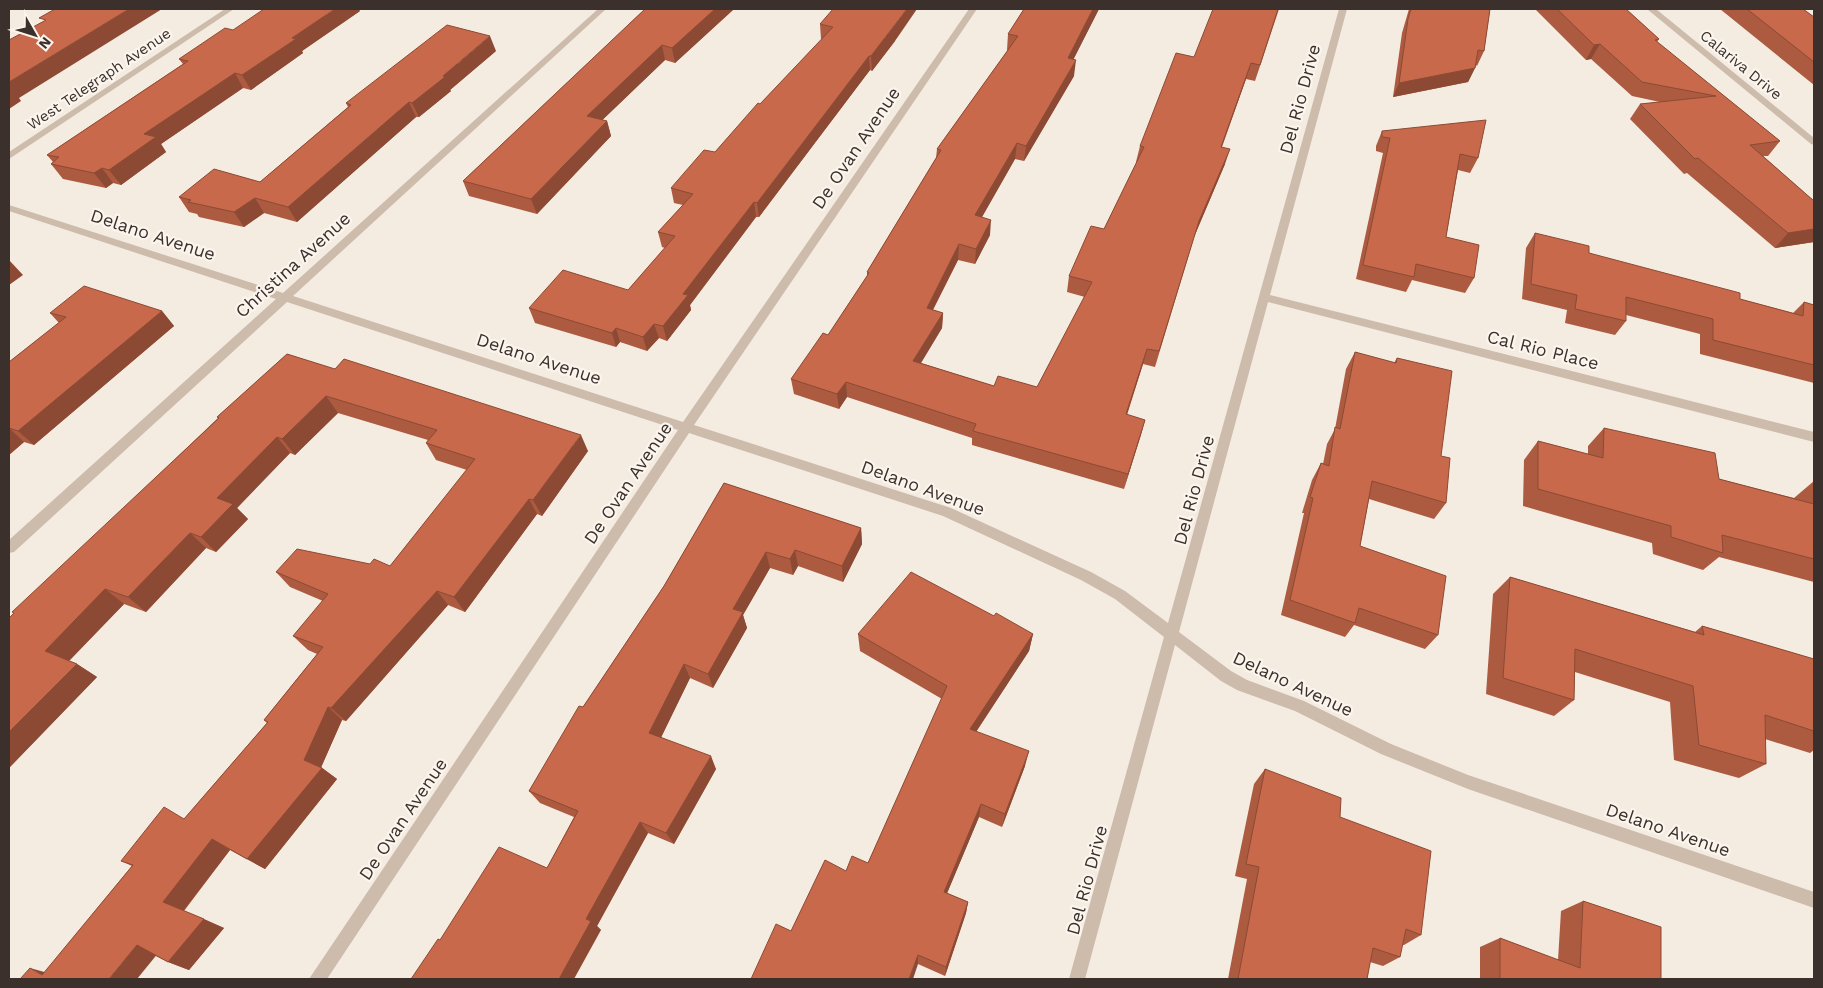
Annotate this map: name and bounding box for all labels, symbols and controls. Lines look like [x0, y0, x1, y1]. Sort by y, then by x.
north arrow [10, 10, 60, 60]
street label: West Telegraph Avenue [24, 24, 174, 134]
street label: Calariva Drive [1696, 26, 1786, 104]
text: N [36, 34, 55, 52]
street label: Del Rio Drive [1275, 42, 1324, 156]
street label: De Ovan Avenue [807, 83, 904, 213]
street label: Delano Avenue [88, 204, 218, 265]
street label: Christina Avenue [231, 207, 354, 322]
street label: Cal Rio Place [1485, 325, 1601, 374]
street label: Delano Avenue [474, 328, 604, 389]
street label: De Ovan Avenue [579, 418, 676, 548]
street label: Del Rio Drive [1169, 433, 1218, 547]
street label: Delano Avenue [858, 455, 988, 520]
street label: Delano Avenue [1230, 647, 1357, 721]
street label: De Ovan Avenue [354, 754, 451, 884]
street label: Delano Avenue [1603, 798, 1733, 861]
street label: Del Rio Drive [1062, 823, 1111, 937]

